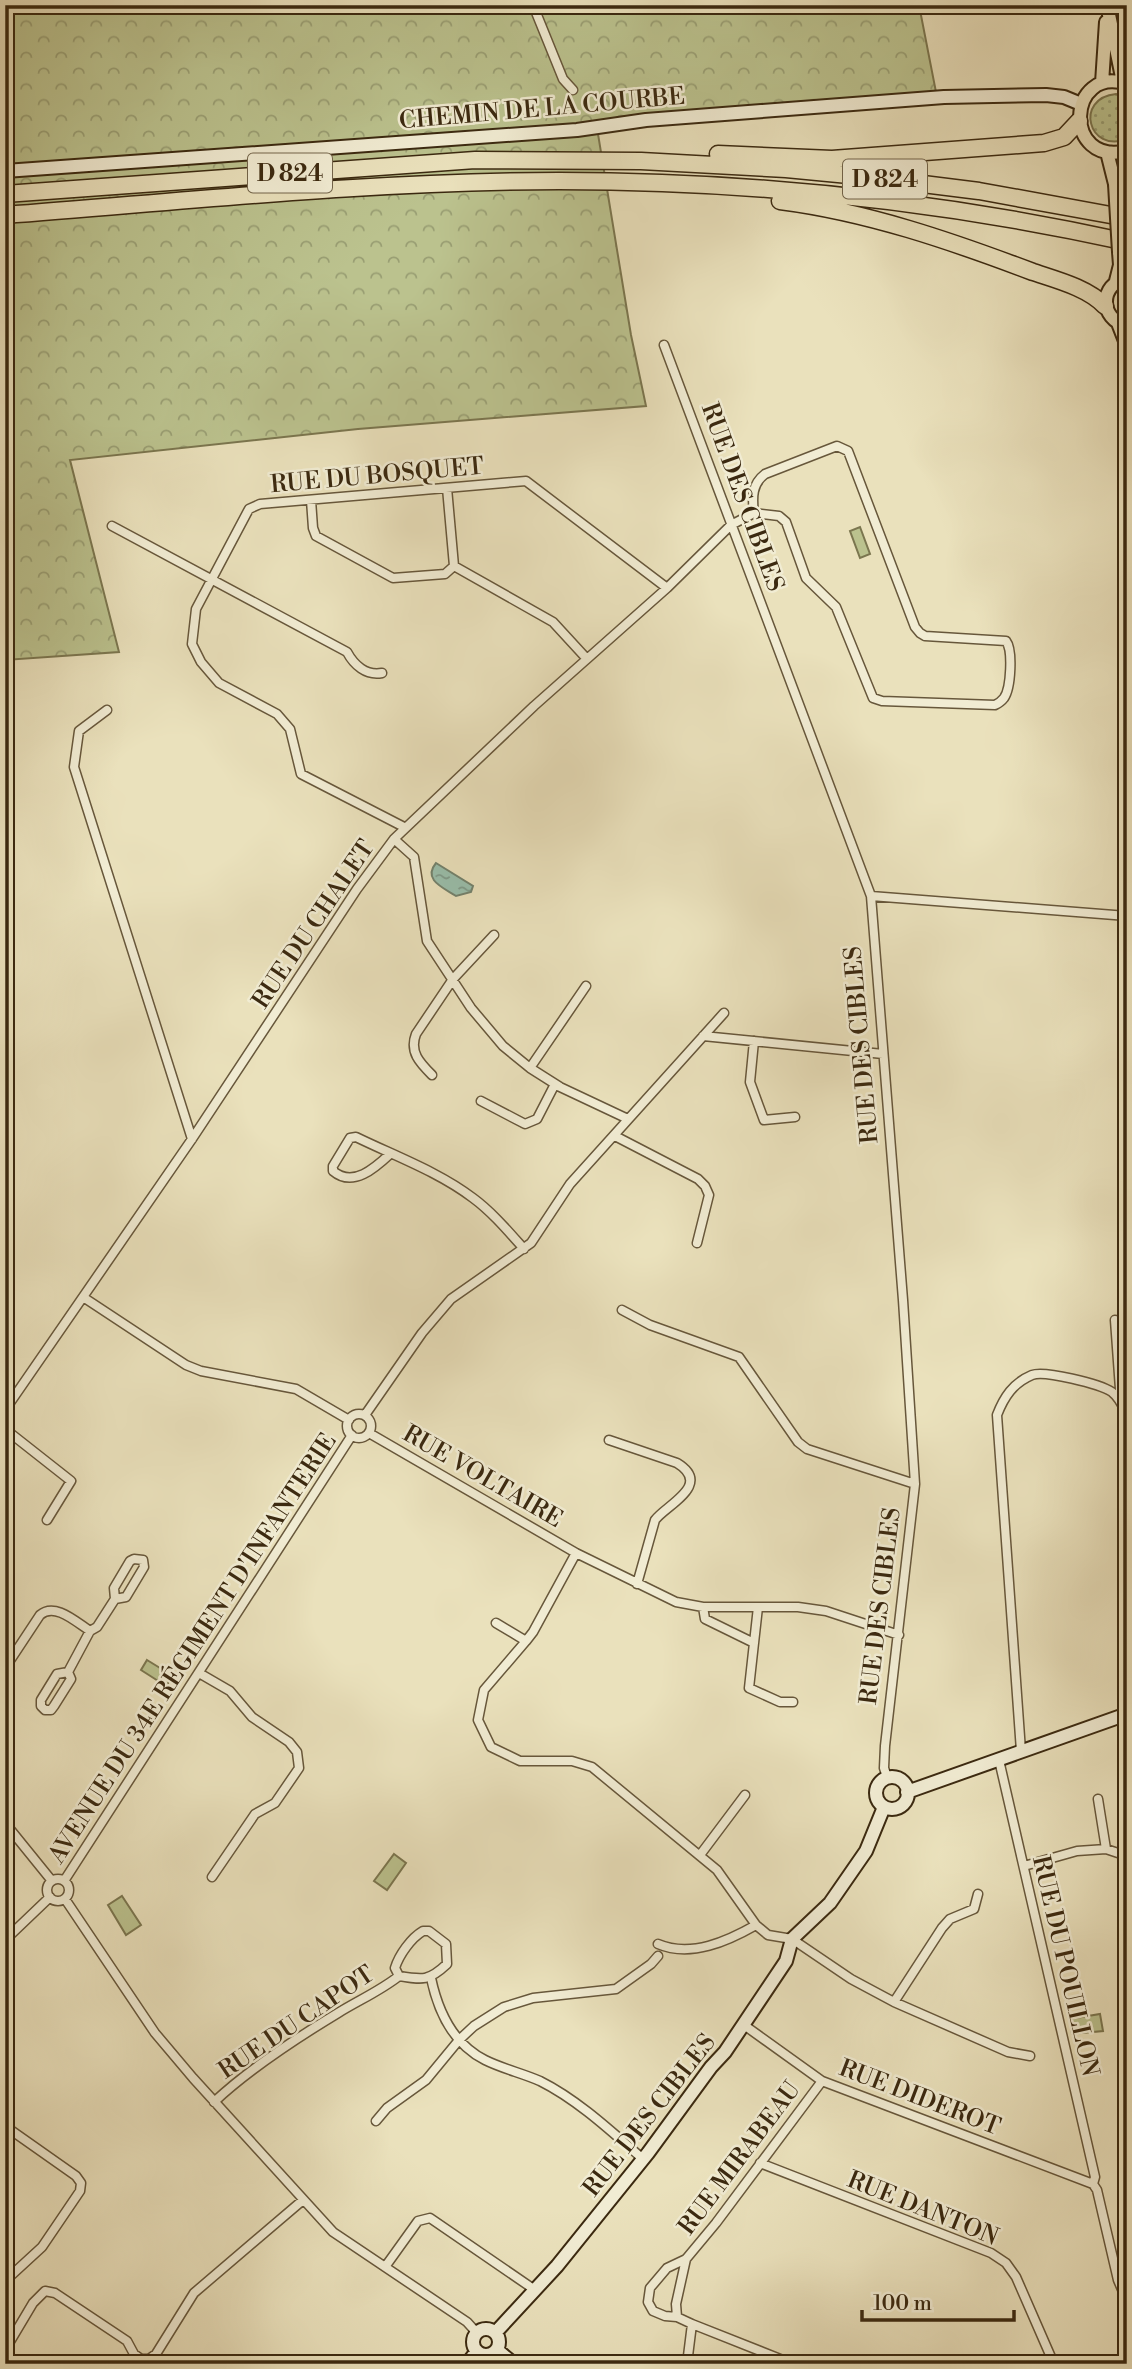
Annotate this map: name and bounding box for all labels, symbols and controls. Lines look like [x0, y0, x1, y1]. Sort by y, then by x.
street label: CHEMIN DE LA COURBE [398, 82, 686, 136]
road number: D 824 [248, 154, 332, 192]
road number: D 824 [843, 160, 927, 198]
street label: RUE DES CIBLES [694, 399, 790, 596]
street label: RUE DU BOSQUET [269, 452, 485, 500]
street label: RUE DU CHALET [246, 834, 382, 1015]
street label: RUE DES CIBLES [838, 945, 886, 1145]
street label: RUE VOLTAIRE [397, 1419, 568, 1535]
street label: AVENUE DU 34E RÉGIMENT D'INFANTERIE [41, 1427, 343, 1870]
street label: RUE DES CIBLES [854, 1506, 908, 1706]
street label: RUE DU POUILLON [1025, 1853, 1105, 2080]
street label: RUE DU CAPOT [213, 1960, 380, 2086]
street label: RUE DES CIBLES [577, 2028, 723, 2203]
street label: RUE DIDEROT [835, 2053, 1005, 2142]
street label: RUE MIRABEAU [672, 2076, 808, 2241]
street label: RUE DANTON [843, 2165, 1003, 2253]
scale bar [862, 2278, 1015, 2322]
text: 100 m [873, 2291, 932, 2317]

